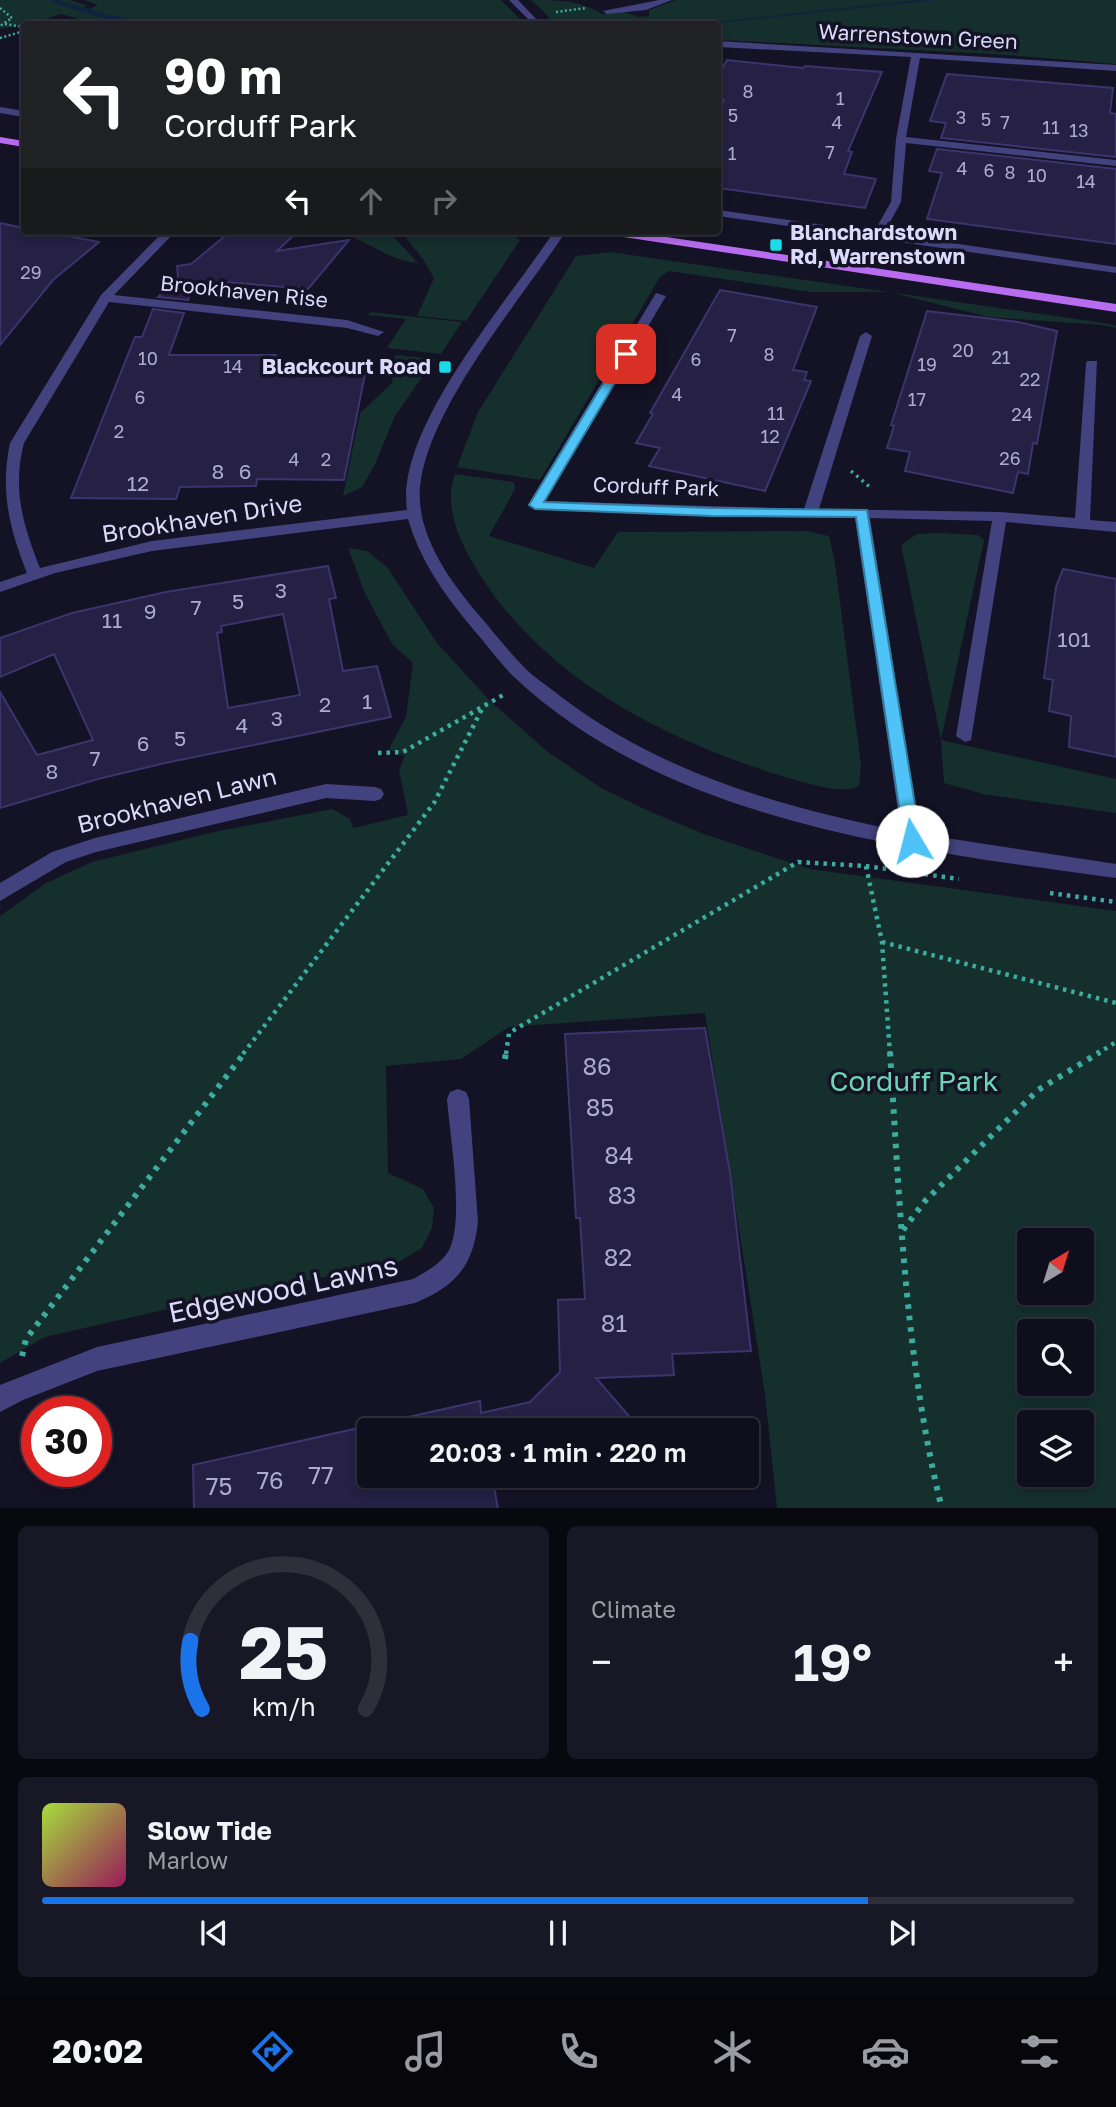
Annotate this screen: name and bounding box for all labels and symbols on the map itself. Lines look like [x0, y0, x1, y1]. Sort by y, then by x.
street label: Warrenstown Green [818, 18, 1018, 54]
house number: 8 [743, 80, 753, 102]
house number: 1 [836, 87, 845, 109]
house number: 5 [728, 104, 738, 126]
house number: 3 [956, 106, 966, 128]
house number: 5 [981, 108, 991, 130]
house number: 4 [832, 111, 843, 133]
house number: 7 [1000, 111, 1010, 133]
house number: 11 [1042, 116, 1060, 138]
house number: 13 [1069, 119, 1089, 141]
house number: 7 [825, 141, 835, 163]
house number: 1 [728, 142, 737, 164]
house number: 4 [957, 157, 968, 179]
house number: 6 [984, 159, 994, 181]
house number: 8 [1005, 161, 1015, 183]
house number: 10 [1027, 164, 1047, 186]
house number: 14 [1076, 170, 1096, 192]
place label: Blanchardstown Rd, Warrenstown [790, 219, 965, 269]
marker: Blanchardstown Rd, Warrenstown [768, 237, 784, 253]
house number: 29 [20, 261, 42, 283]
street label: Brookhaven Rise [159, 269, 329, 313]
pin [596, 324, 656, 384]
house number: 7 [727, 324, 737, 346]
house number: 20 [952, 339, 974, 361]
house number: 8 [764, 343, 774, 365]
house number: 21 [991, 346, 1011, 368]
house number: 10 [138, 347, 158, 369]
house number: 6 [691, 348, 701, 370]
place label: Blackcourt Road [262, 353, 431, 379]
house number: 19 [917, 353, 937, 375]
house number: 14 [223, 355, 243, 377]
marker: Blackcourt Road [437, 359, 453, 375]
house number: 22 [1020, 368, 1040, 390]
house number: 4 [672, 383, 683, 405]
house number: 6 [135, 386, 145, 408]
house number: 17 [908, 388, 926, 410]
house number: 11 [767, 402, 785, 424]
house number: 24 [1011, 403, 1033, 425]
house number: 2 [114, 420, 124, 442]
house number: 12 [760, 425, 780, 447]
house number: 26 [999, 447, 1021, 469]
house number: 4 [289, 448, 300, 470]
house number: 2 [321, 448, 331, 470]
house number: 8 [212, 458, 224, 484]
house number: 6 [239, 458, 251, 484]
house number: 12 [127, 470, 149, 496]
street label: Corduff Park [592, 471, 720, 501]
street label: Brookhaven Drive [99, 487, 304, 548]
house number: 3 [275, 577, 287, 603]
house number: 5 [232, 588, 244, 614]
house number: 7 [190, 594, 202, 620]
house number: 9 [144, 598, 156, 624]
house number: 11 [102, 607, 122, 633]
house number: 101 [1057, 626, 1091, 652]
house number: 1 [362, 688, 372, 714]
house number: 2 [319, 691, 331, 717]
house number: 3 [271, 705, 283, 731]
house number: 4 [236, 712, 248, 738]
house number: 5 [174, 725, 186, 751]
house number: 6 [137, 730, 149, 756]
house number: 7 [89, 745, 101, 771]
house number: 8 [46, 758, 58, 784]
street label: Brookhaven Lawn [74, 761, 279, 838]
position arrow [875, 804, 949, 878]
house number: 86 [582, 1051, 612, 1080]
park label: Corduff Park [830, 1064, 999, 1097]
house number: 85 [586, 1092, 614, 1121]
house number: 84 [604, 1140, 634, 1169]
house number: 83 [608, 1180, 636, 1209]
north arrow [1017, 1228, 1094, 1306]
house number: 82 [604, 1242, 632, 1271]
street label: Edgewood Lawns [165, 1248, 401, 1329]
house number: 81 [601, 1308, 627, 1337]
speed limit sign: 30 [21, 1396, 112, 1487]
house number: 77 [308, 1460, 334, 1489]
house number: 76 [256, 1465, 284, 1494]
house number: 75 [206, 1471, 232, 1500]

